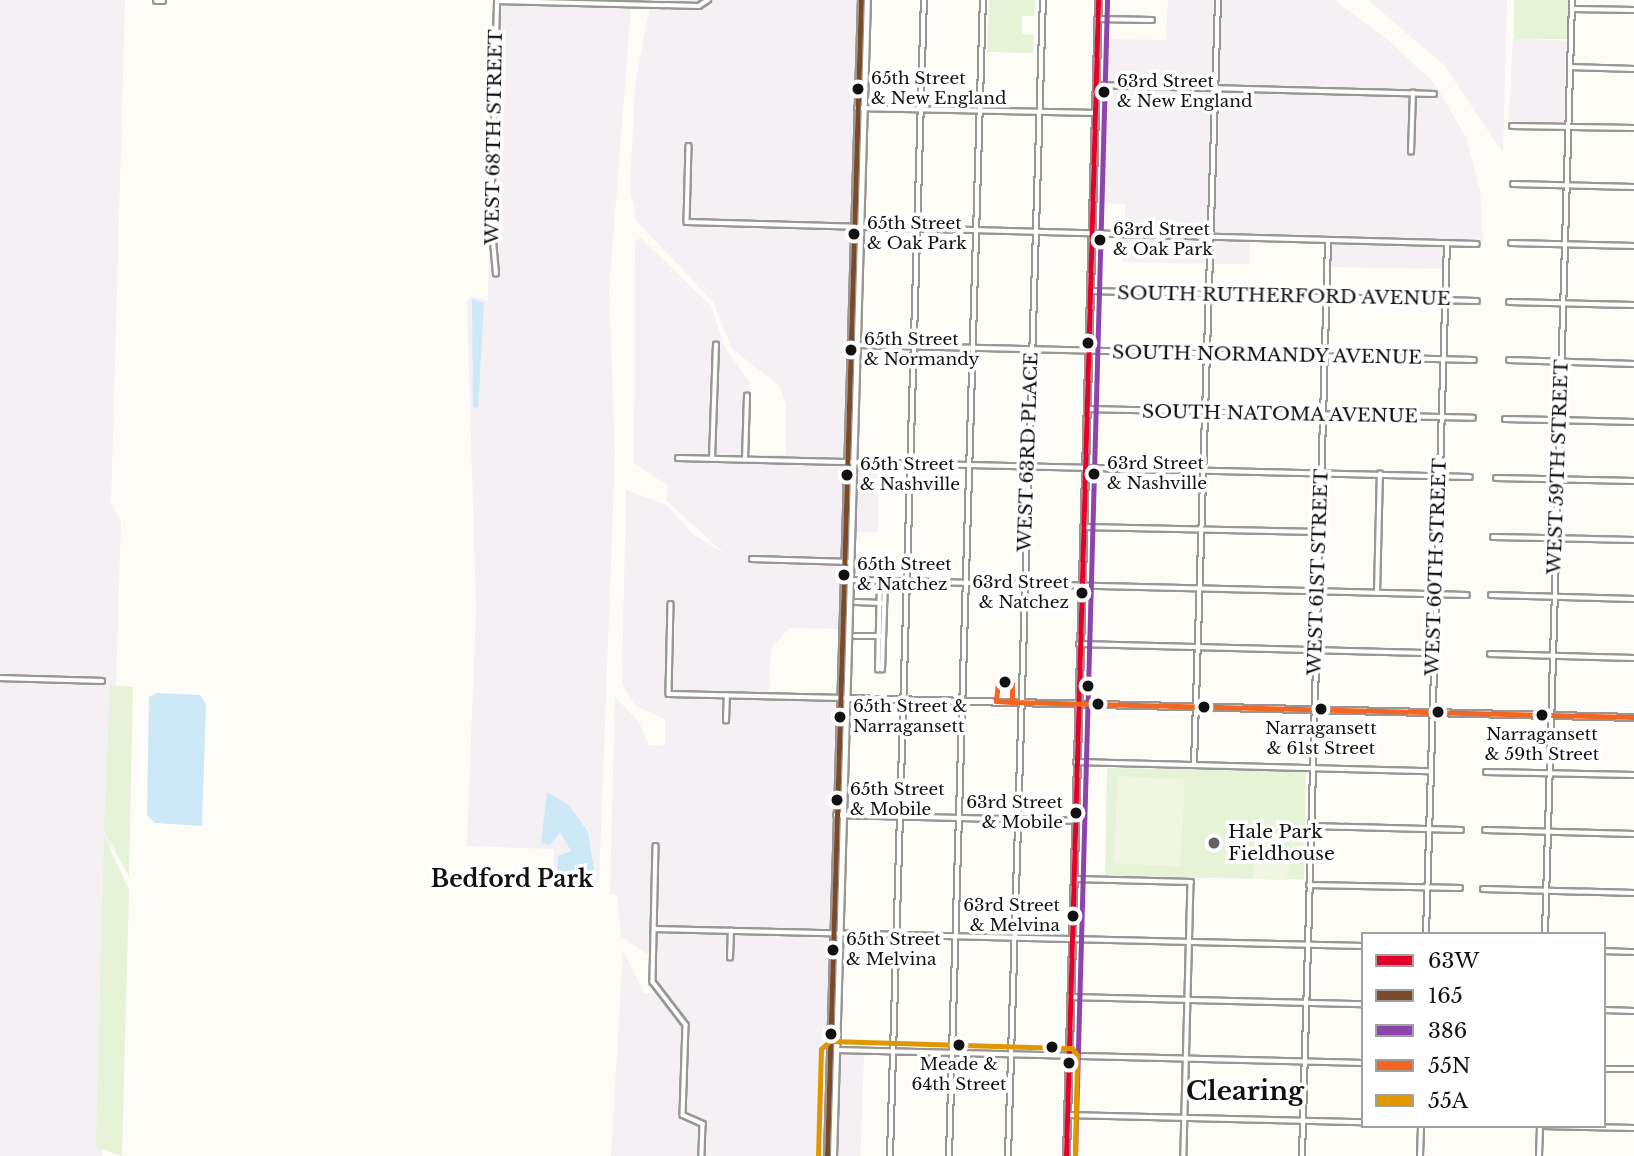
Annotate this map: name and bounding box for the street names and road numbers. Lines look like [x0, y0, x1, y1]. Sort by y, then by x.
street label: WEST 68TH STREET [481, 29, 507, 245]
street label: SOUTH RUTHERFORD AVENUE [1117, 282, 1451, 310]
street label: SOUTH NORMANDY AVENUE [1111, 341, 1423, 369]
street label: WEST 63RD PLACE [1013, 352, 1043, 552]
street label: WEST 59TH STREET [1543, 359, 1573, 575]
street label: SOUTH NATOMA AVENUE [1141, 400, 1419, 428]
street label: WEST 60TH STREET [1421, 458, 1451, 676]
street label: WEST 61ST STREET [1303, 468, 1333, 676]

